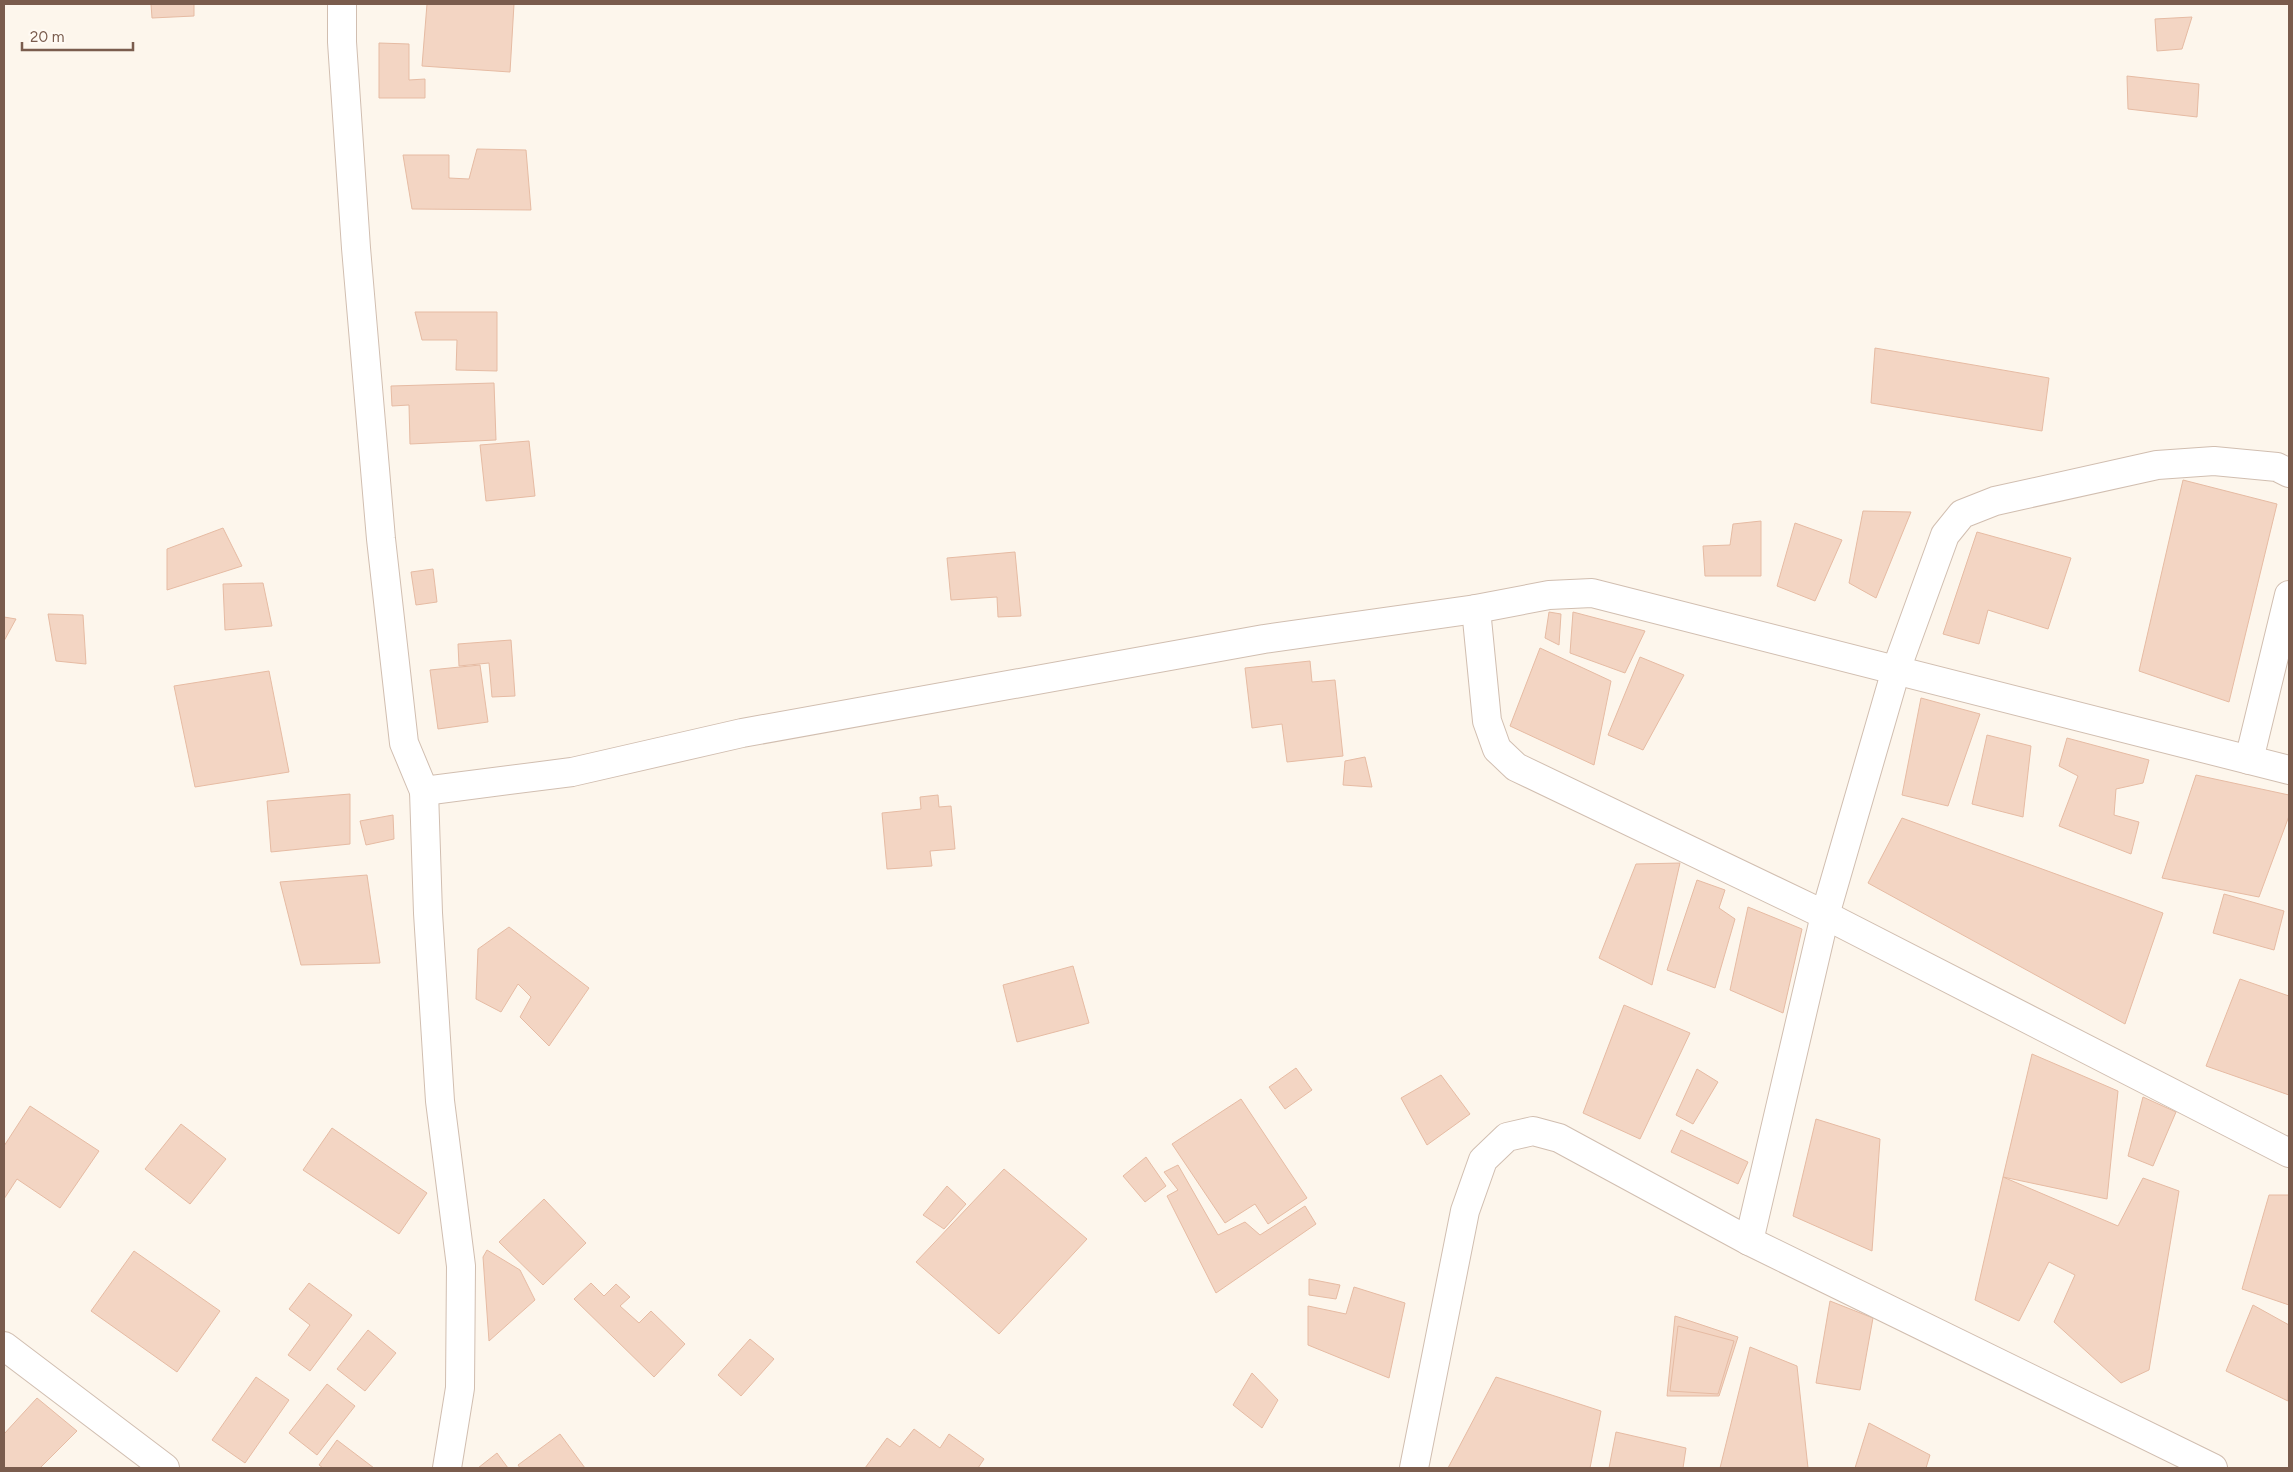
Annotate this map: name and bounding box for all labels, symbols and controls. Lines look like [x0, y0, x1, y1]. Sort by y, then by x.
scale bar [22, 20, 134, 52]
text: 20 m [30, 28, 64, 46]

